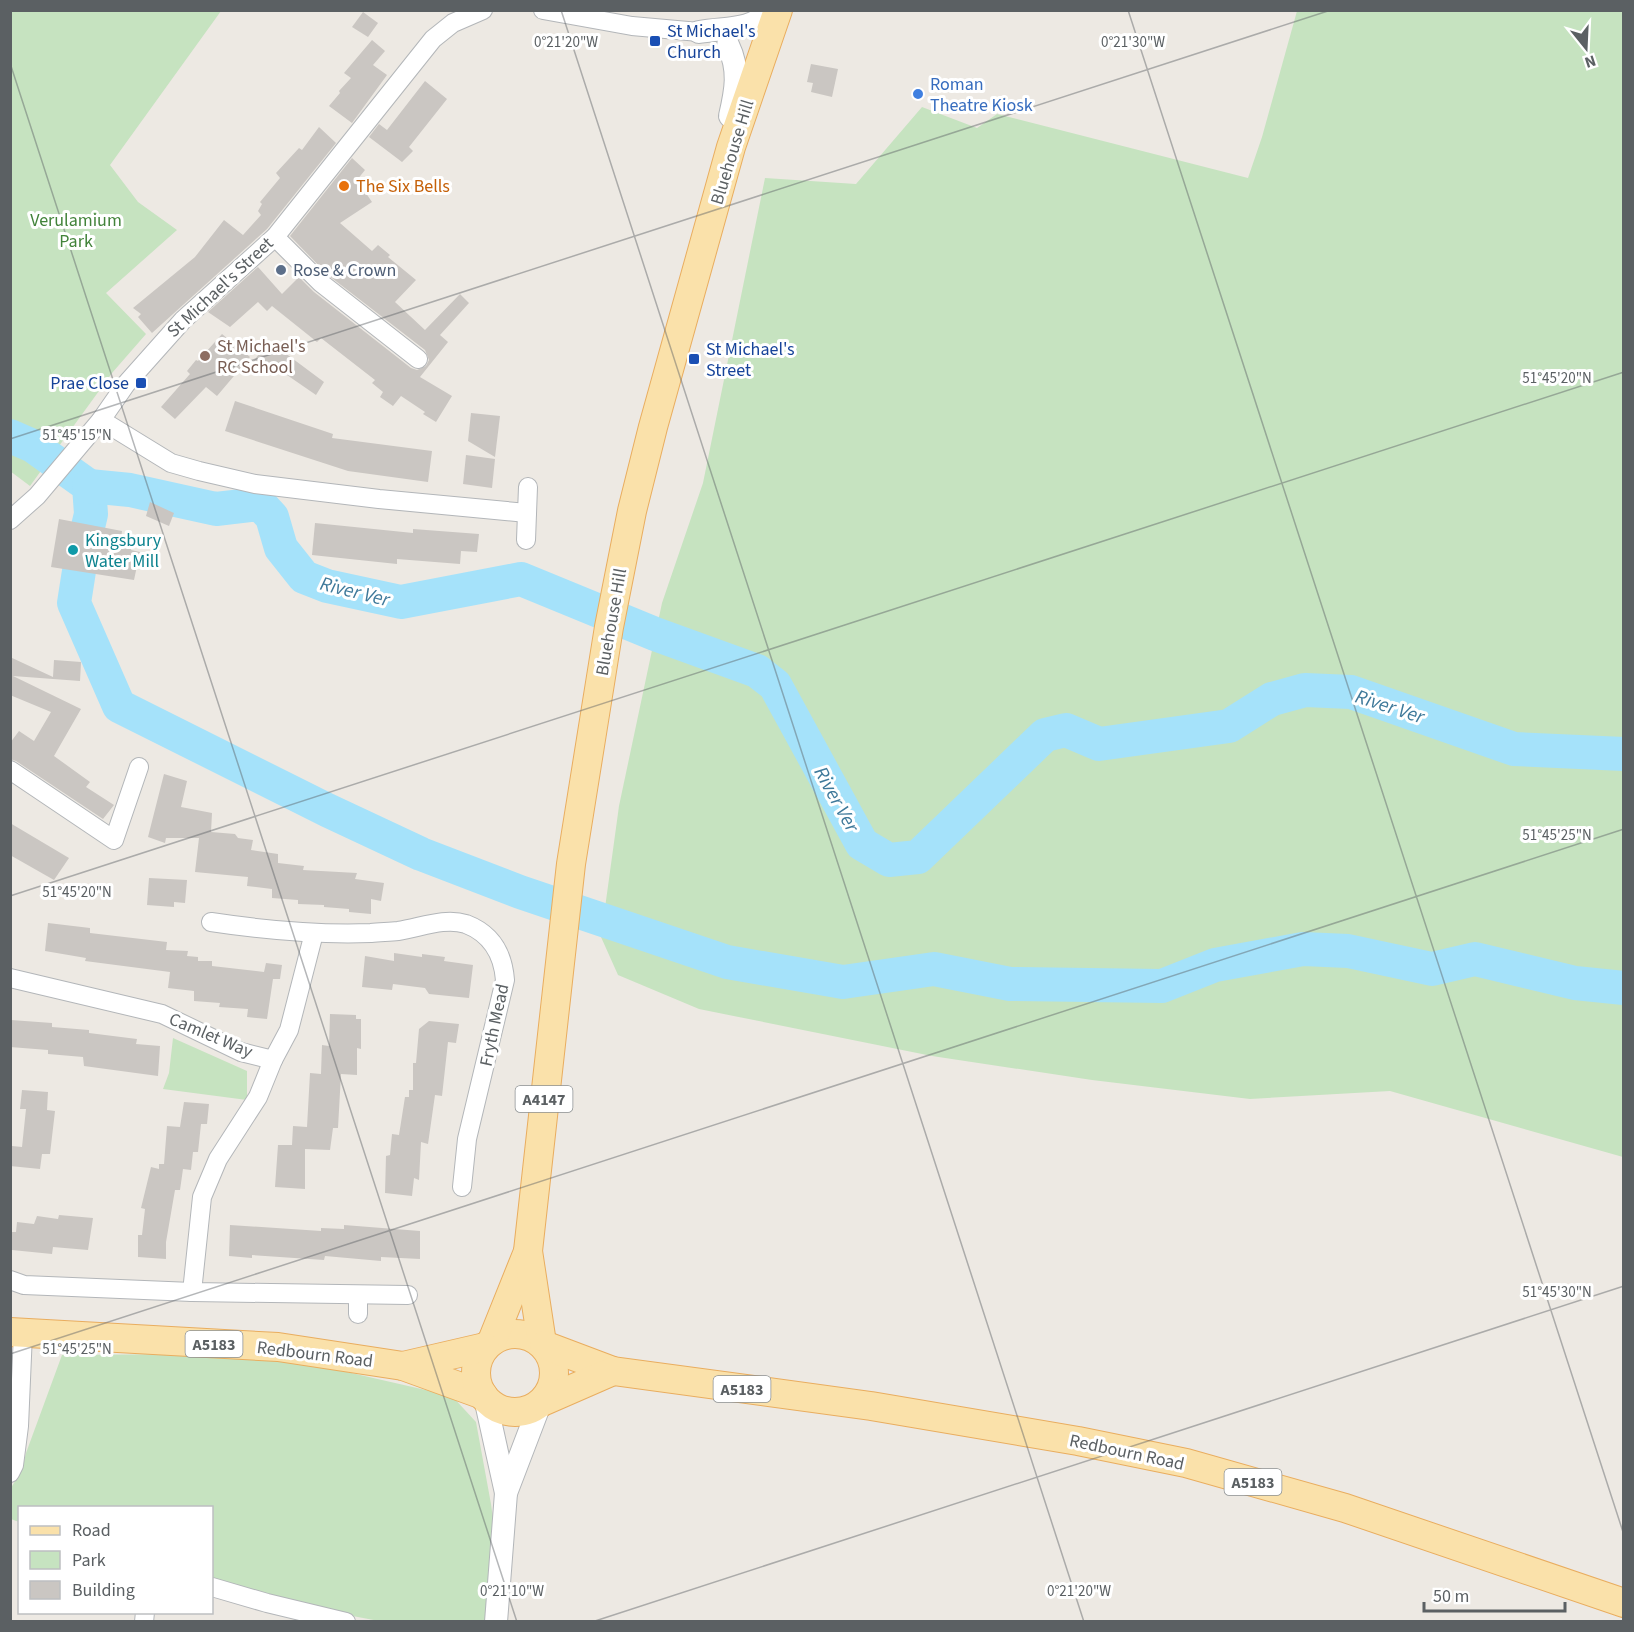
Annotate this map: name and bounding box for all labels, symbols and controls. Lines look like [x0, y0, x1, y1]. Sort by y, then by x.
north arrow [1556, 18, 1616, 78]
place label: St Michael's Church [667, 19, 756, 65]
text: 0°21'20"W [534, 32, 598, 53]
text: 0°21'30"W [1101, 32, 1165, 53]
marker: St Michael's Church [648, 34, 662, 48]
text: N [1582, 49, 1599, 73]
place label: Roman Theatre Kiosk [930, 72, 1033, 118]
marker: Roman Theatre Kiosk [911, 87, 925, 101]
street label: Bluehouse Hill [705, 97, 760, 208]
place label: The Six Bells [356, 174, 450, 199]
marker: The Six Bells [337, 179, 351, 193]
park label: Verulamium Park [30, 208, 122, 254]
street label: St Michael's Street [162, 231, 279, 343]
place label: Rose & Crown [293, 258, 396, 283]
marker: Rose & Crown [274, 263, 288, 277]
place label: St Michael's RC School [217, 334, 306, 380]
place label: St Michael's Street [706, 337, 795, 383]
marker: St Michael's RC School [198, 349, 212, 363]
marker: St Michael's Street [687, 352, 701, 366]
text: 51°45'20"N [1522, 368, 1592, 389]
place label: Prae Close [50, 371, 129, 396]
marker: Prae Close [134, 376, 148, 390]
text: 51°45'15"N [42, 425, 112, 446]
place label: Kingsbury Water Mill [85, 528, 162, 574]
marker: Kingsbury Water Mill [66, 543, 80, 557]
street label: Bluehouse Hill [590, 566, 633, 678]
water label: River Ver [317, 570, 394, 614]
water label: River Ver [1352, 683, 1429, 732]
water label: River Ver [807, 762, 866, 838]
text: 51°45'25"N [1522, 825, 1592, 846]
text: 51°45'20"N [42, 882, 112, 903]
street label: Fryth Mead [474, 981, 515, 1069]
street label: Camlet Way [165, 1007, 257, 1065]
road number: A4147 [516, 1086, 572, 1112]
text: 51°45'30"N [1522, 1282, 1592, 1303]
road number: A5183 [186, 1331, 242, 1357]
street label: Redbourn Road [255, 1335, 374, 1374]
text: 51°45'25"N [42, 1339, 112, 1360]
road number: A5183 [714, 1376, 771, 1402]
street label: Redbourn Road [1067, 1428, 1187, 1477]
road number: A5183 [1224, 1469, 1282, 1495]
legend [18, 1506, 213, 1614]
text: Road [72, 1518, 111, 1543]
text: Park [72, 1548, 106, 1573]
scale bar [1424, 1575, 1565, 1613]
text: Building [72, 1578, 135, 1603]
text: 0°21'10"W [480, 1581, 544, 1602]
text: 0°21'20"W [1047, 1581, 1111, 1602]
text: 50 m [1433, 1584, 1469, 1609]

